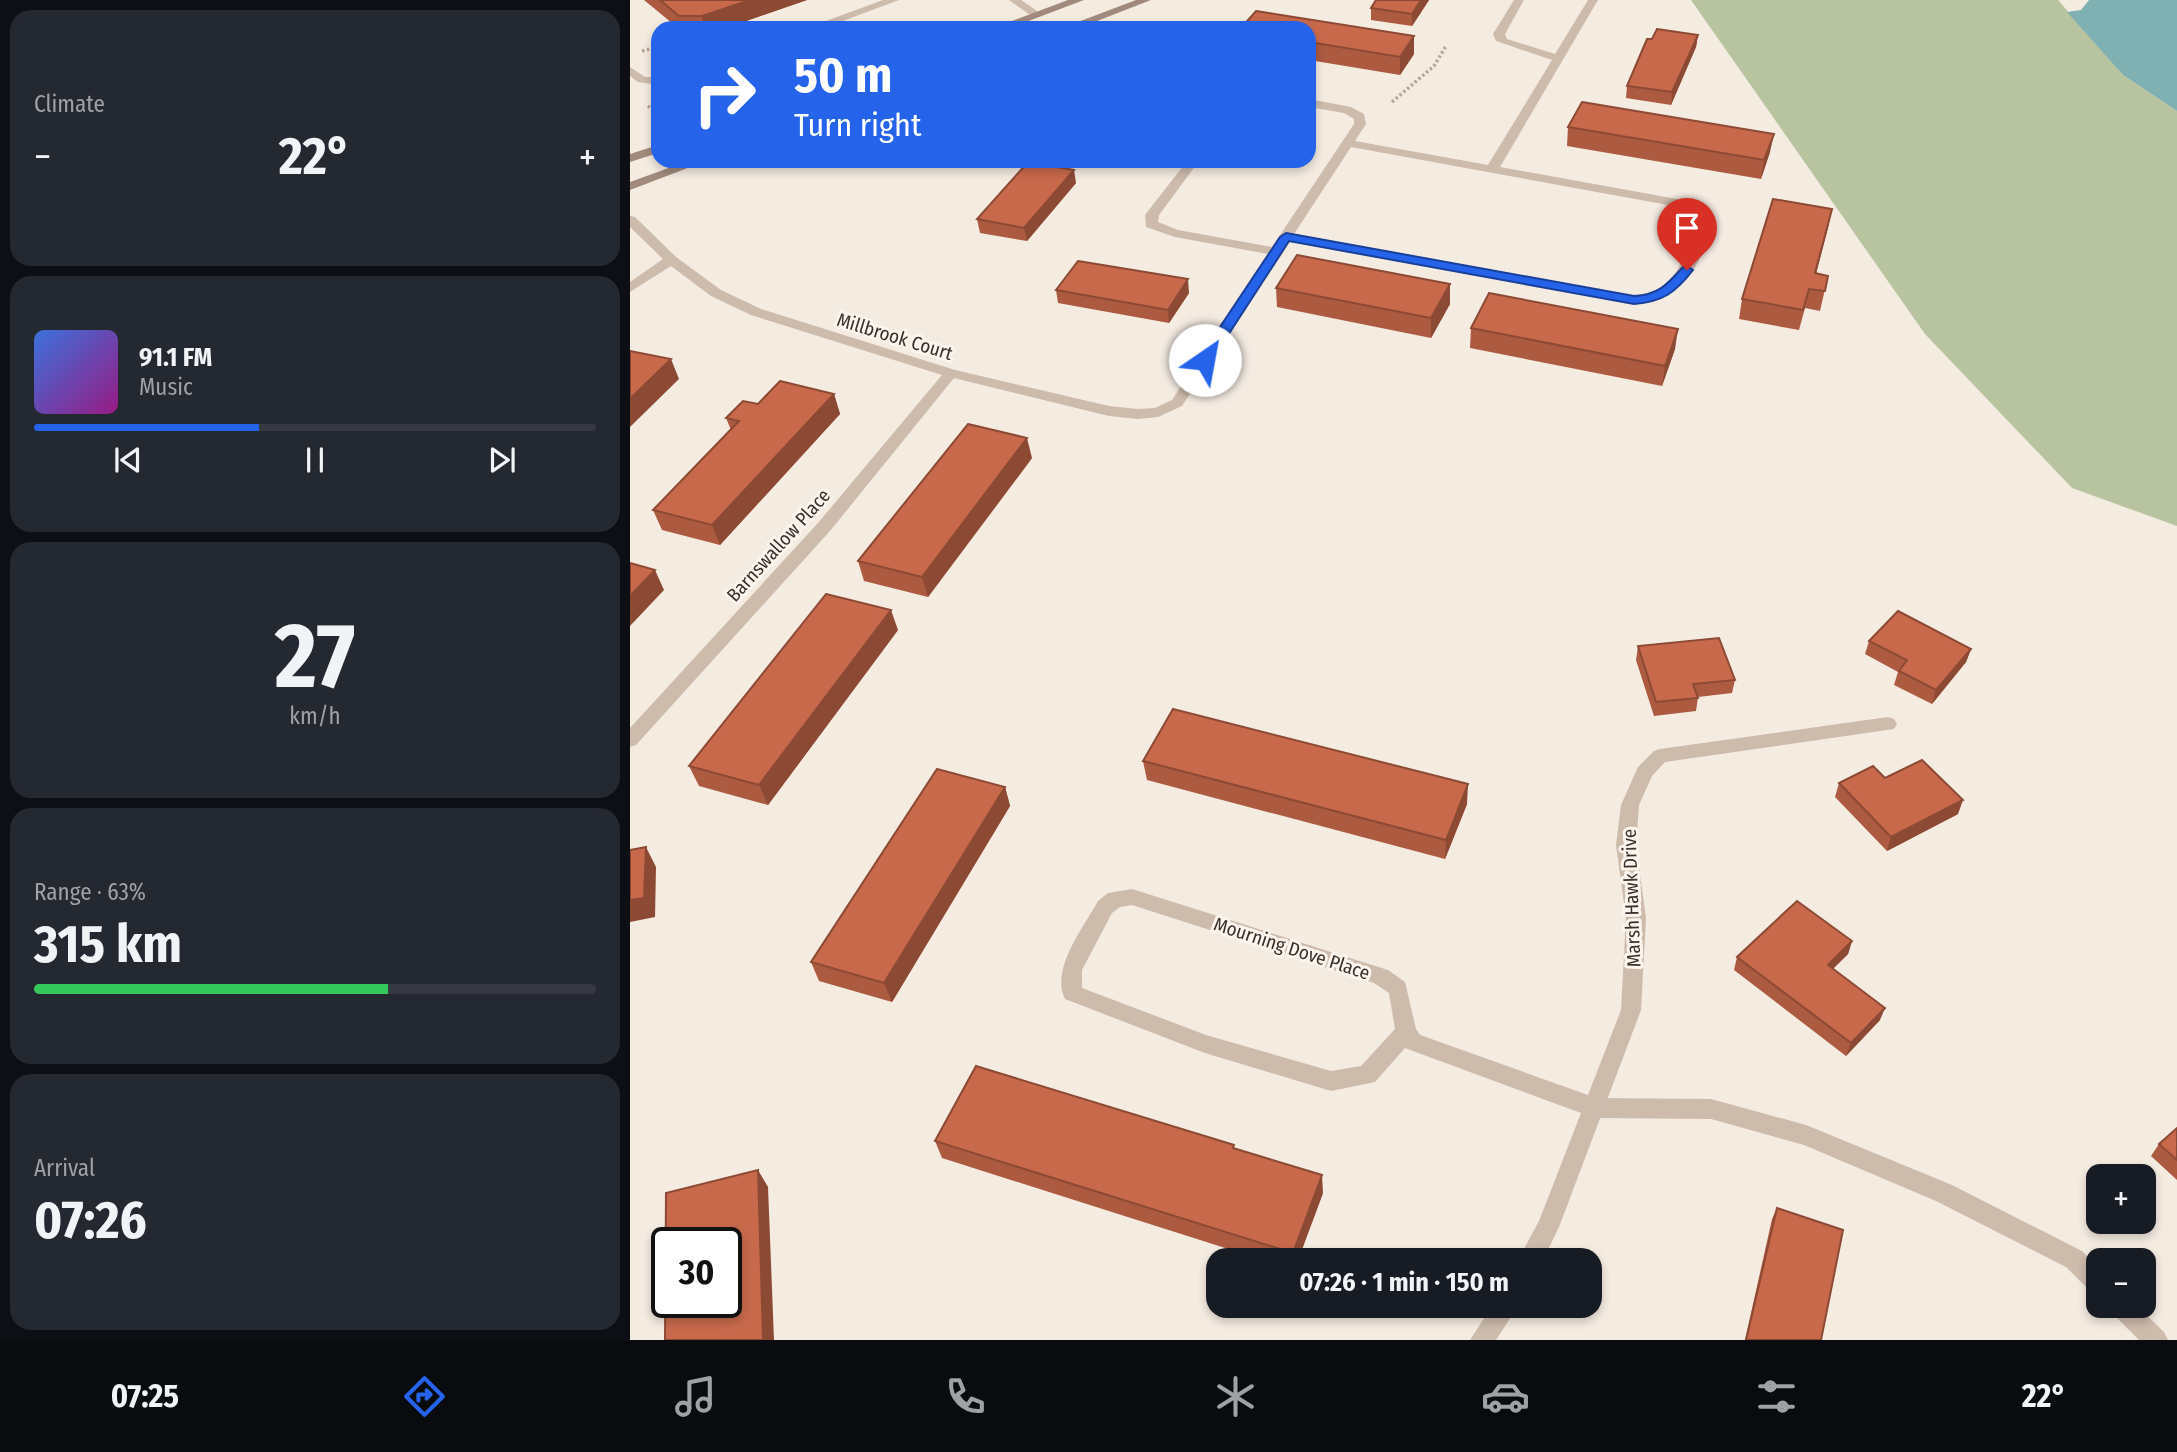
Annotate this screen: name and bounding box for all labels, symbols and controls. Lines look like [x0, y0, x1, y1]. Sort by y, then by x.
text: 50 m [794, 46, 892, 105]
icon: right [679, 49, 770, 140]
text: Climate [34, 90, 105, 118]
text: Turn right [794, 106, 921, 144]
text: 22° [279, 125, 351, 188]
text: − [34, 134, 51, 180]
text: + [579, 134, 596, 180]
pin [1657, 198, 1717, 270]
icon: arrive [1668, 209, 1706, 247]
street label: Millbrook Court [834, 308, 956, 365]
position arrow [1168, 323, 1242, 397]
text: 91.1 FM [139, 342, 212, 373]
text: Music [139, 373, 193, 401]
icon: previous [109, 441, 147, 479]
icon: pause [296, 441, 334, 479]
icon: next [483, 441, 521, 479]
street label: Barnswallow Place [722, 484, 835, 606]
text: 27 [275, 602, 355, 711]
text: km/h [289, 702, 341, 730]
street label: Marsh Hawk Drive [1618, 828, 1645, 968]
text: Range · 63% [34, 878, 146, 906]
street label: Mourning Dove Place [1211, 912, 1373, 985]
text: 315 km [34, 913, 182, 976]
text: Arrival [34, 1154, 95, 1182]
map controls [2086, 1164, 2156, 1318]
button: + [2086, 1164, 2156, 1234]
text: 07:26 [34, 1189, 147, 1252]
speed limit sign: 30 [651, 1227, 742, 1318]
button: − [2086, 1248, 2156, 1318]
text: 07:26 · 1 min · 150 m [1299, 1267, 1509, 1298]
icon: directions [400, 1372, 449, 1421]
icon: music [671, 1372, 720, 1421]
icon: phone [941, 1372, 990, 1421]
icon: climate [1211, 1372, 1260, 1421]
icon: car [1481, 1372, 1530, 1421]
icon: filters [1752, 1372, 1801, 1421]
text: 07:25 [111, 1377, 179, 1415]
text: 22° [2022, 1377, 2066, 1415]

